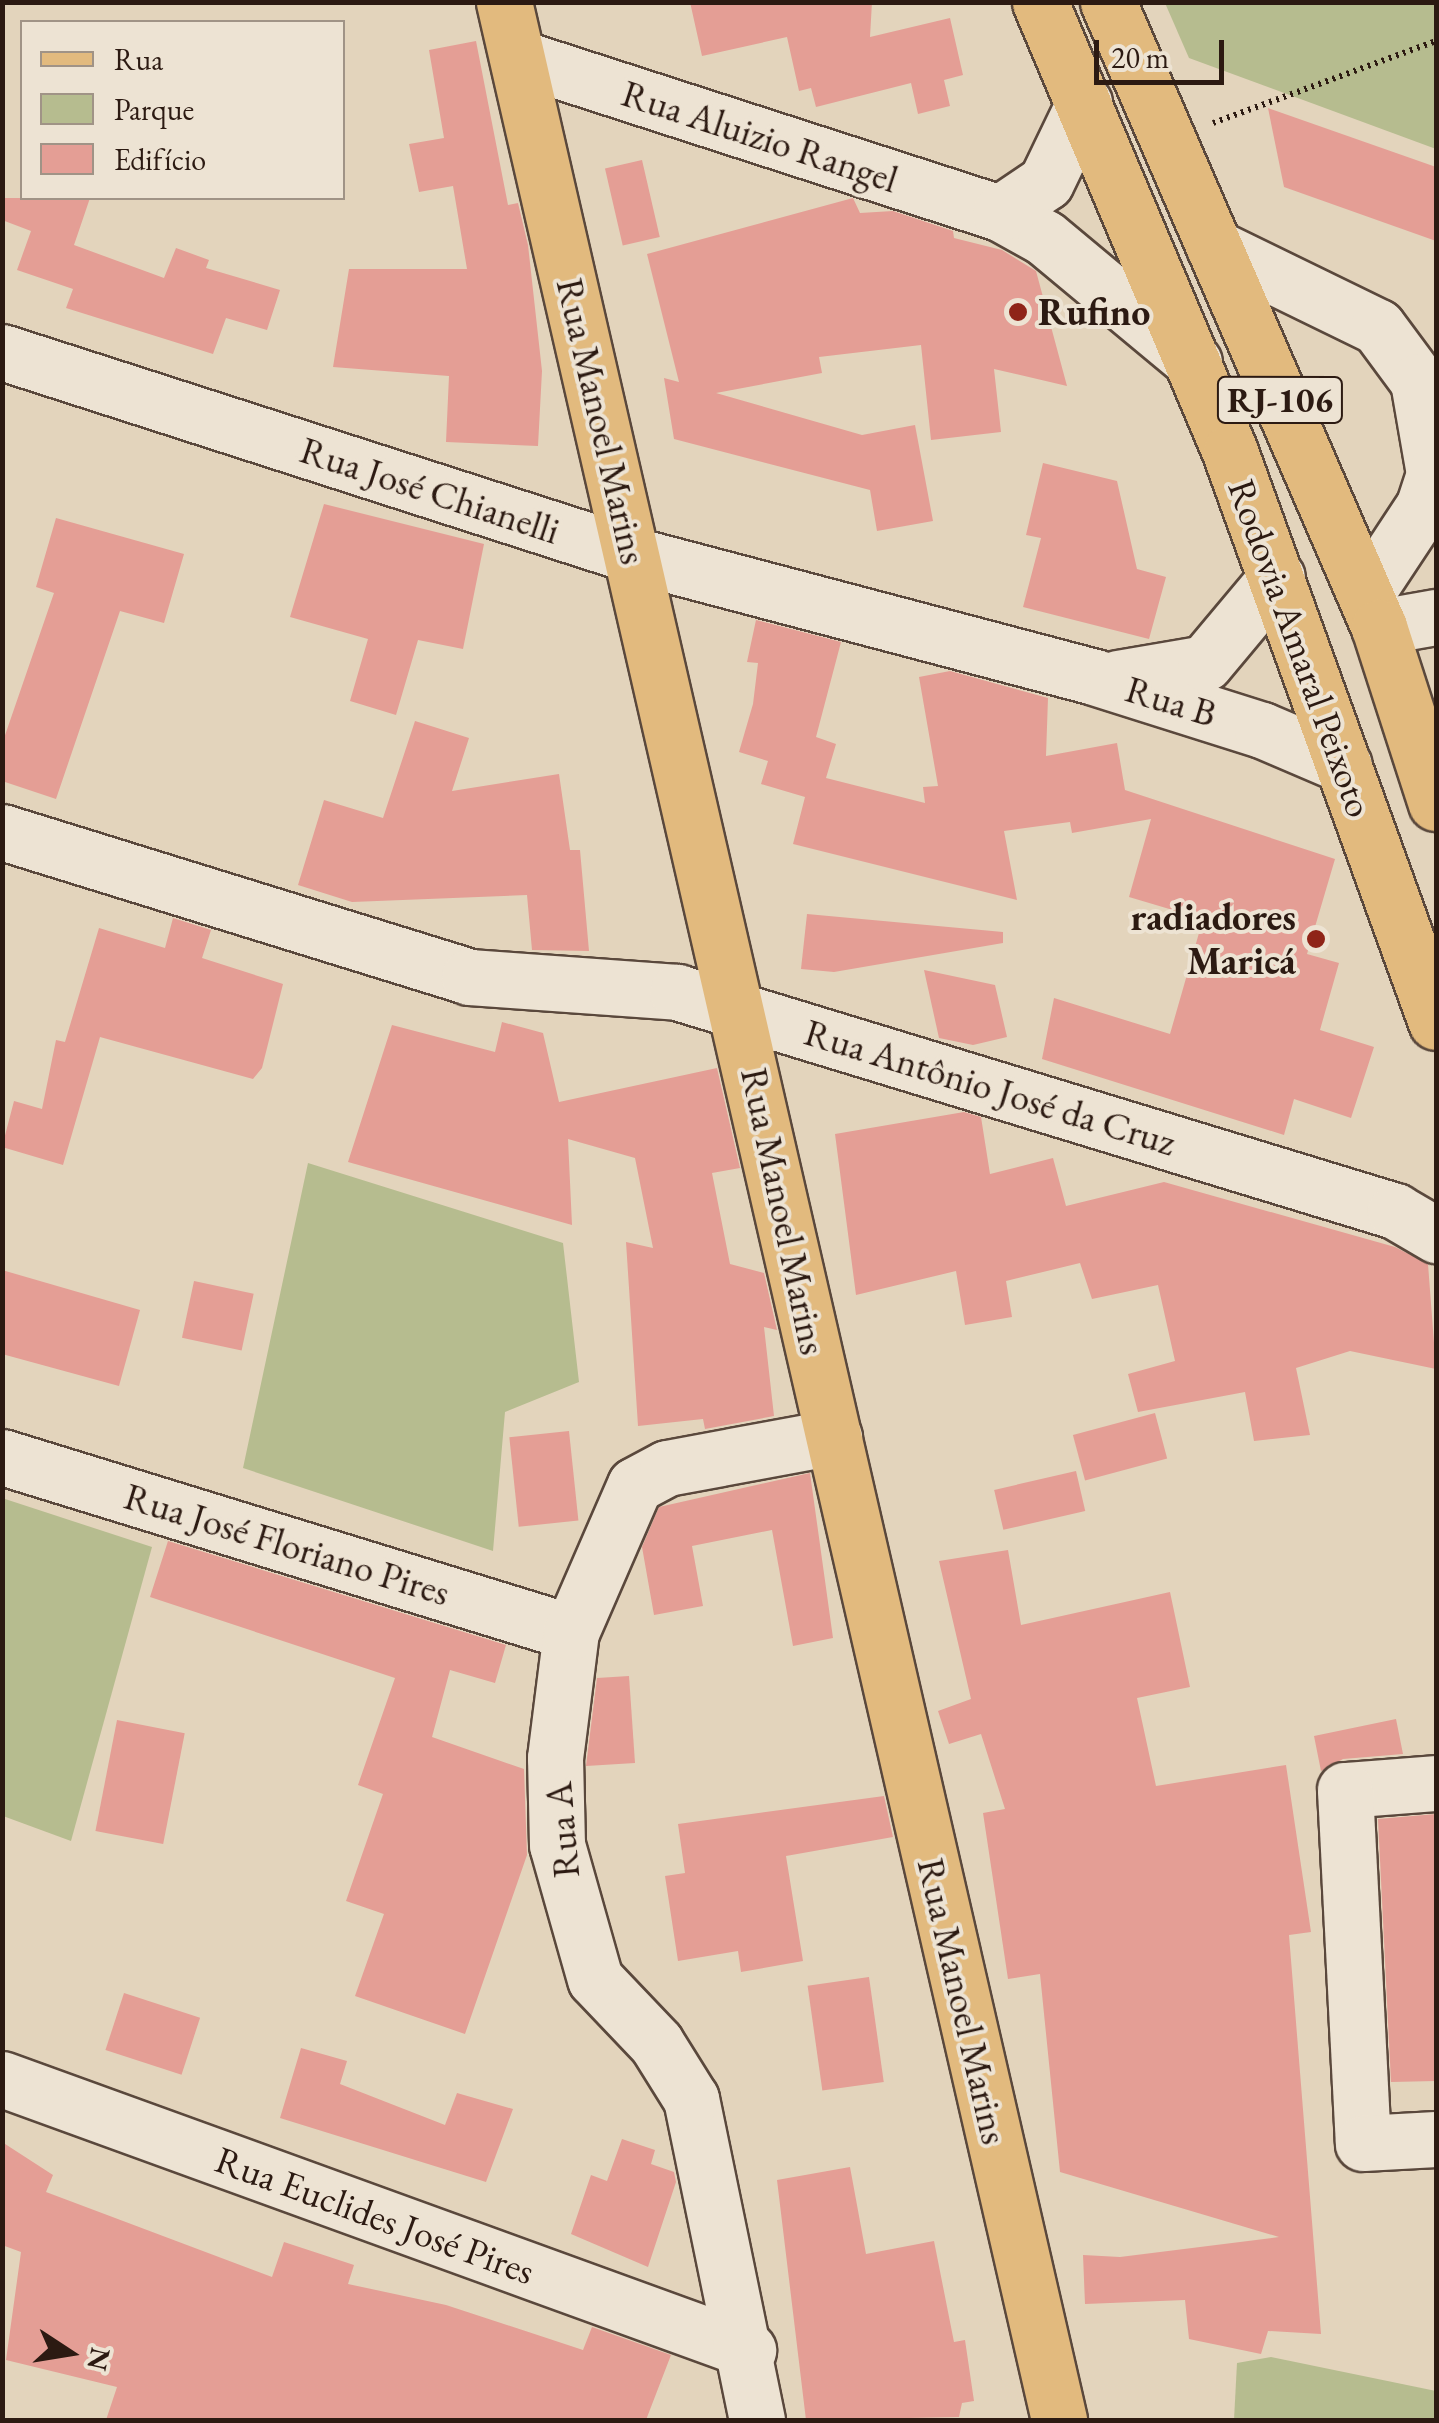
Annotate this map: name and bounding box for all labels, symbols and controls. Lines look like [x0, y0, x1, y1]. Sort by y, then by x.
legend [20, 20, 345, 200]
scale bar [1099, 20, 1229, 82]
text: 20 m [1111, 38, 1169, 77]
text: Rua [114, 40, 163, 79]
street label: Rua Aluizio Rangel [616, 70, 904, 202]
text: Parque [114, 90, 194, 129]
text: Edifício [114, 140, 206, 179]
street label: Rua Manoel Marins [547, 274, 657, 568]
place label: Rufino [1038, 289, 1150, 335]
marker: Rufino [1007, 301, 1029, 323]
road number: RJ-106 [1215, 370, 1345, 430]
street label: Rua José Chianelli [295, 427, 565, 553]
street label: Rodovia Amaral Peixoto [1219, 473, 1383, 823]
street label: Rua B [1120, 666, 1222, 736]
place label: radiadores Maricá [1130, 894, 1296, 984]
marker: radiadores Maricá [1305, 928, 1327, 950]
street label: Rua Antônio José da Cruz [799, 1009, 1181, 1165]
street label: Rua Manoel Marins [731, 1063, 837, 1359]
street label: Rua José Floriano Pires [119, 1473, 455, 1615]
street label: Rua A [535, 1780, 589, 1880]
street label: Rua Manoel Marins [908, 1854, 1018, 2148]
street label: Rua Euclides José Pires [209, 2136, 541, 2294]
north arrow [20, 2303, 120, 2403]
text: N [79, 2344, 119, 2374]

